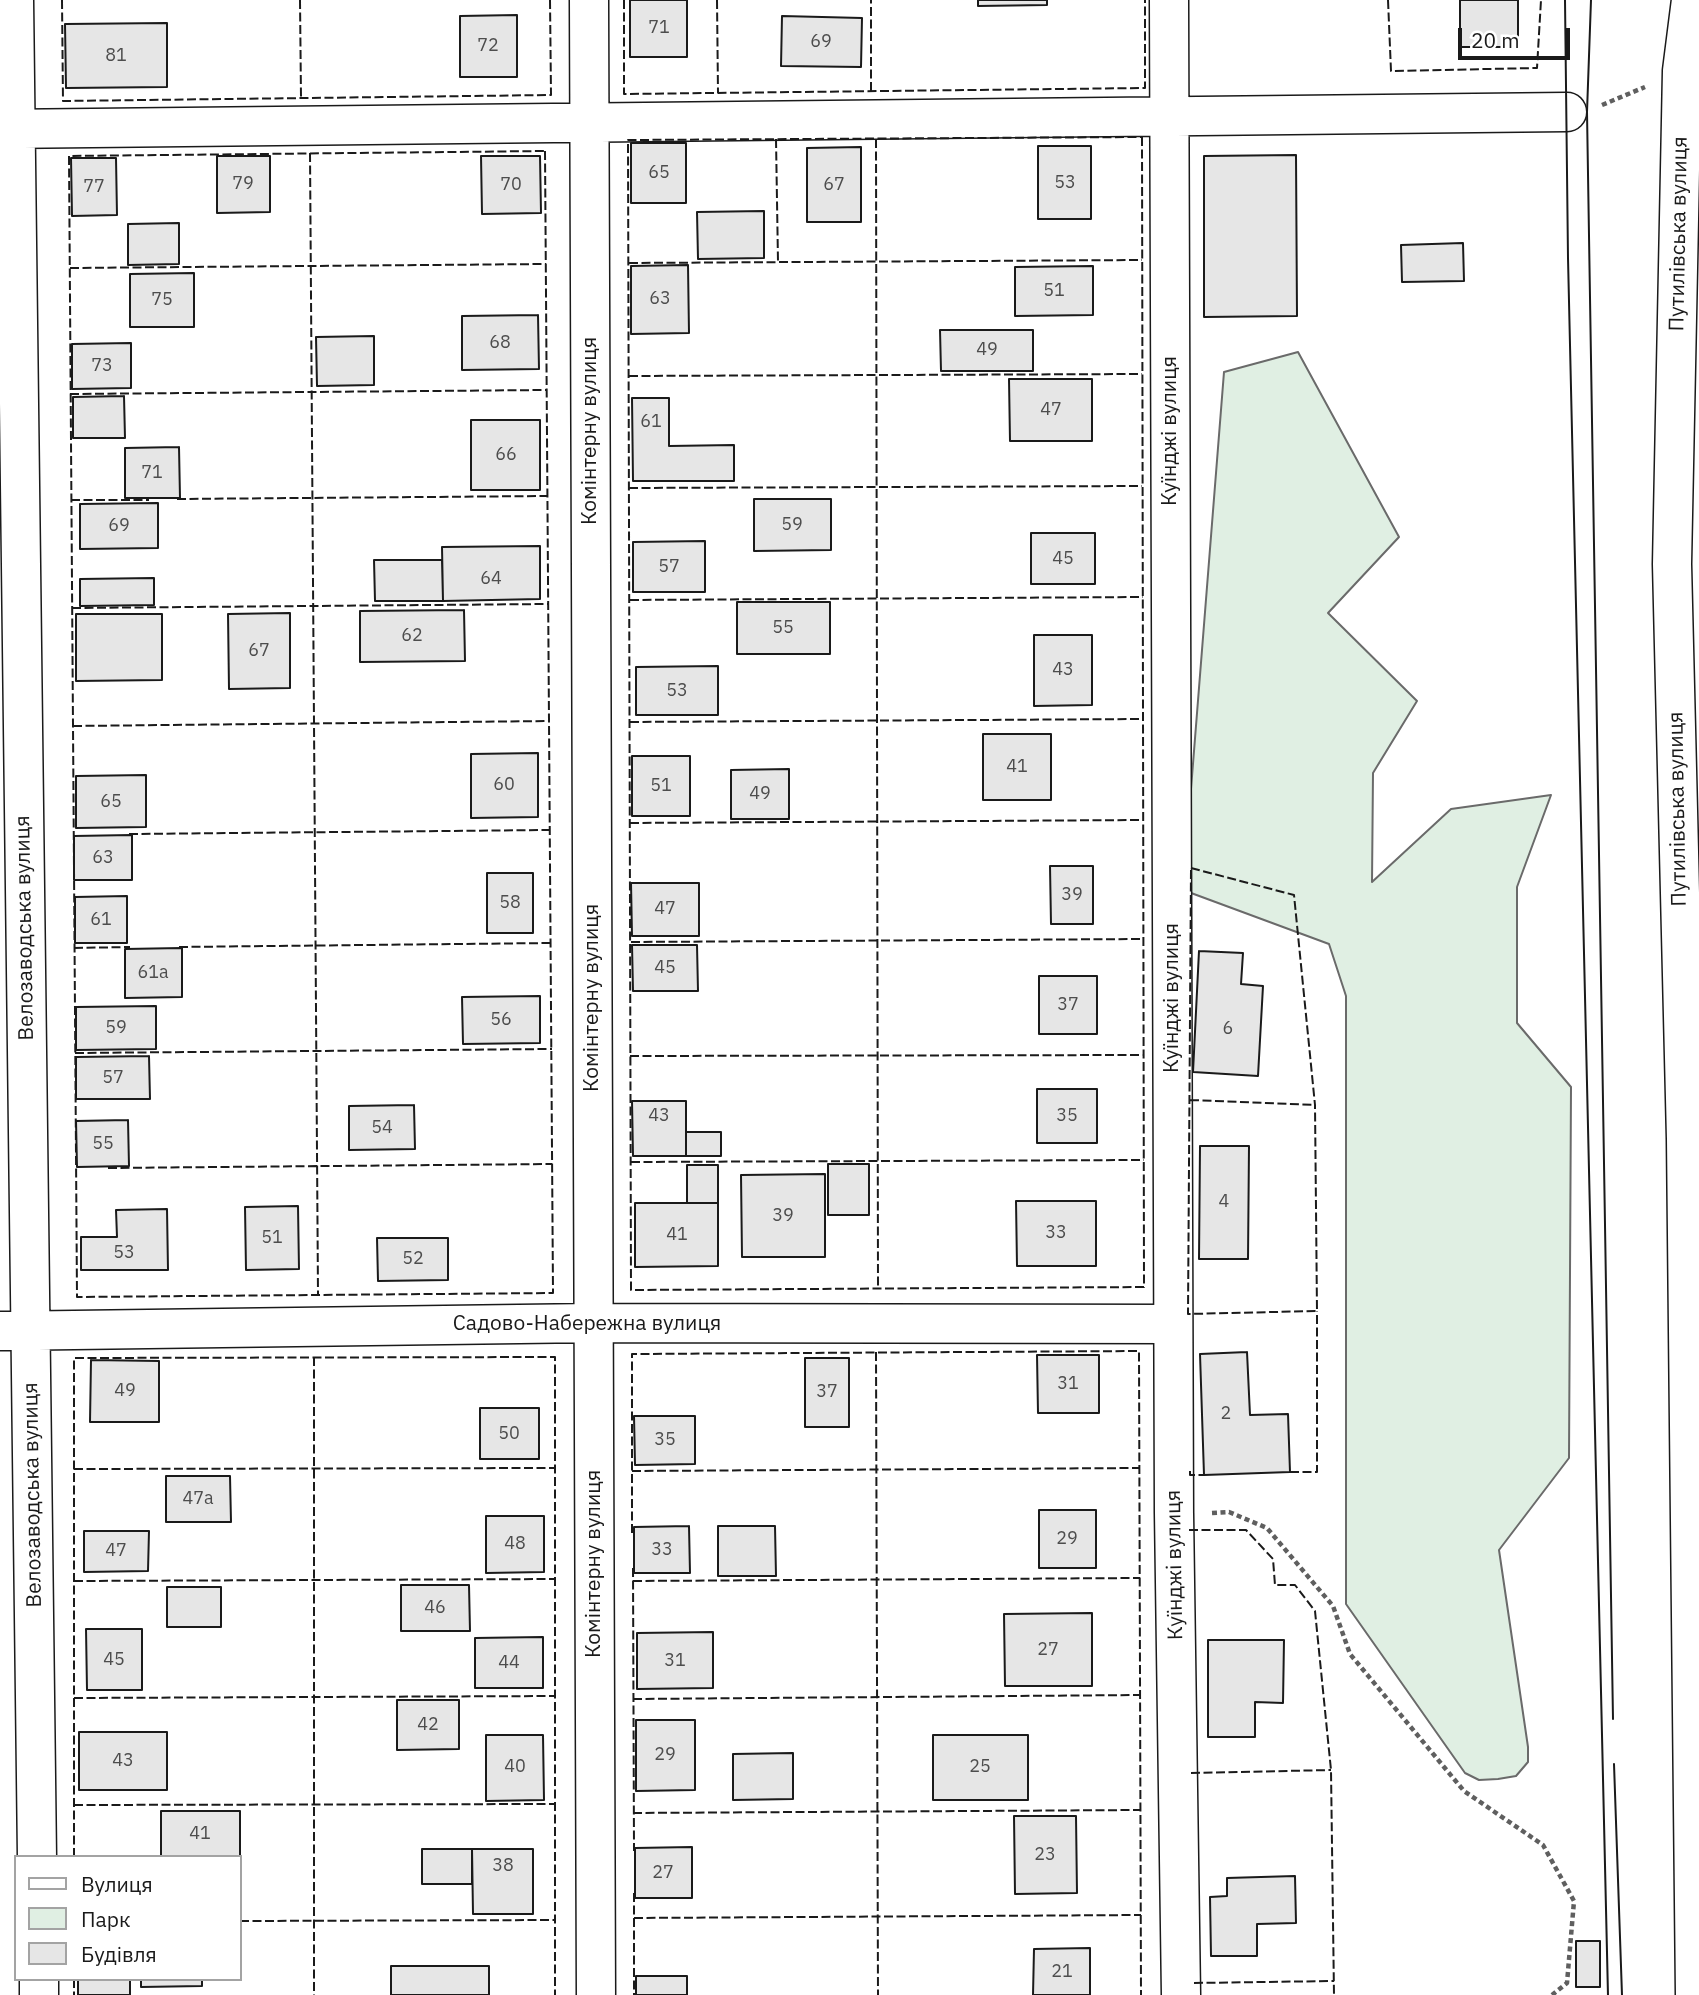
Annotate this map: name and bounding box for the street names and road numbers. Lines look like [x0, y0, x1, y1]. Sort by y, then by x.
street label: Путилівська вулиця [1665, 136, 1693, 332]
street label: Комінтерну вулиця [577, 337, 603, 525]
street label: Куїнджі вулиця [1157, 356, 1183, 506]
street label: Путилівська вулиця [1664, 711, 1692, 907]
street label: Велозаводська вулиця [10, 815, 40, 1041]
street label: Комінтерну вулиця [579, 904, 605, 1092]
street label: Куїнджі вулиця [1159, 923, 1185, 1073]
street label: Садово-Набережна вулиця [453, 1311, 721, 1337]
street label: Велозаводська вулиця [18, 1382, 48, 1608]
street label: Комінтерну вулиця [581, 1470, 607, 1658]
street label: Куїнджі вулиця [1161, 1490, 1189, 1640]

